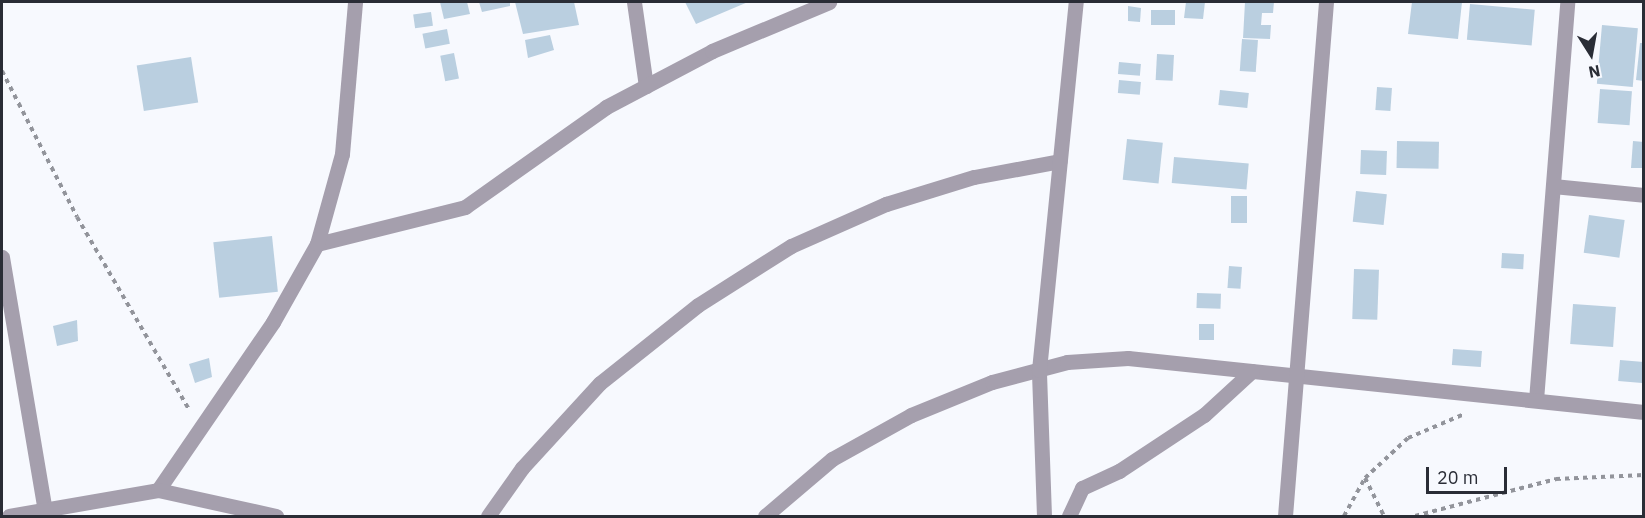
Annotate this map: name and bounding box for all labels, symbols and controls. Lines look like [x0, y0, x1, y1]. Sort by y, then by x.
north arrow [1561, 24, 1621, 84]
text: N [1587, 61, 1602, 83]
scale bar [1429, 455, 1510, 493]
text: 20 m [1437, 466, 1479, 489]

